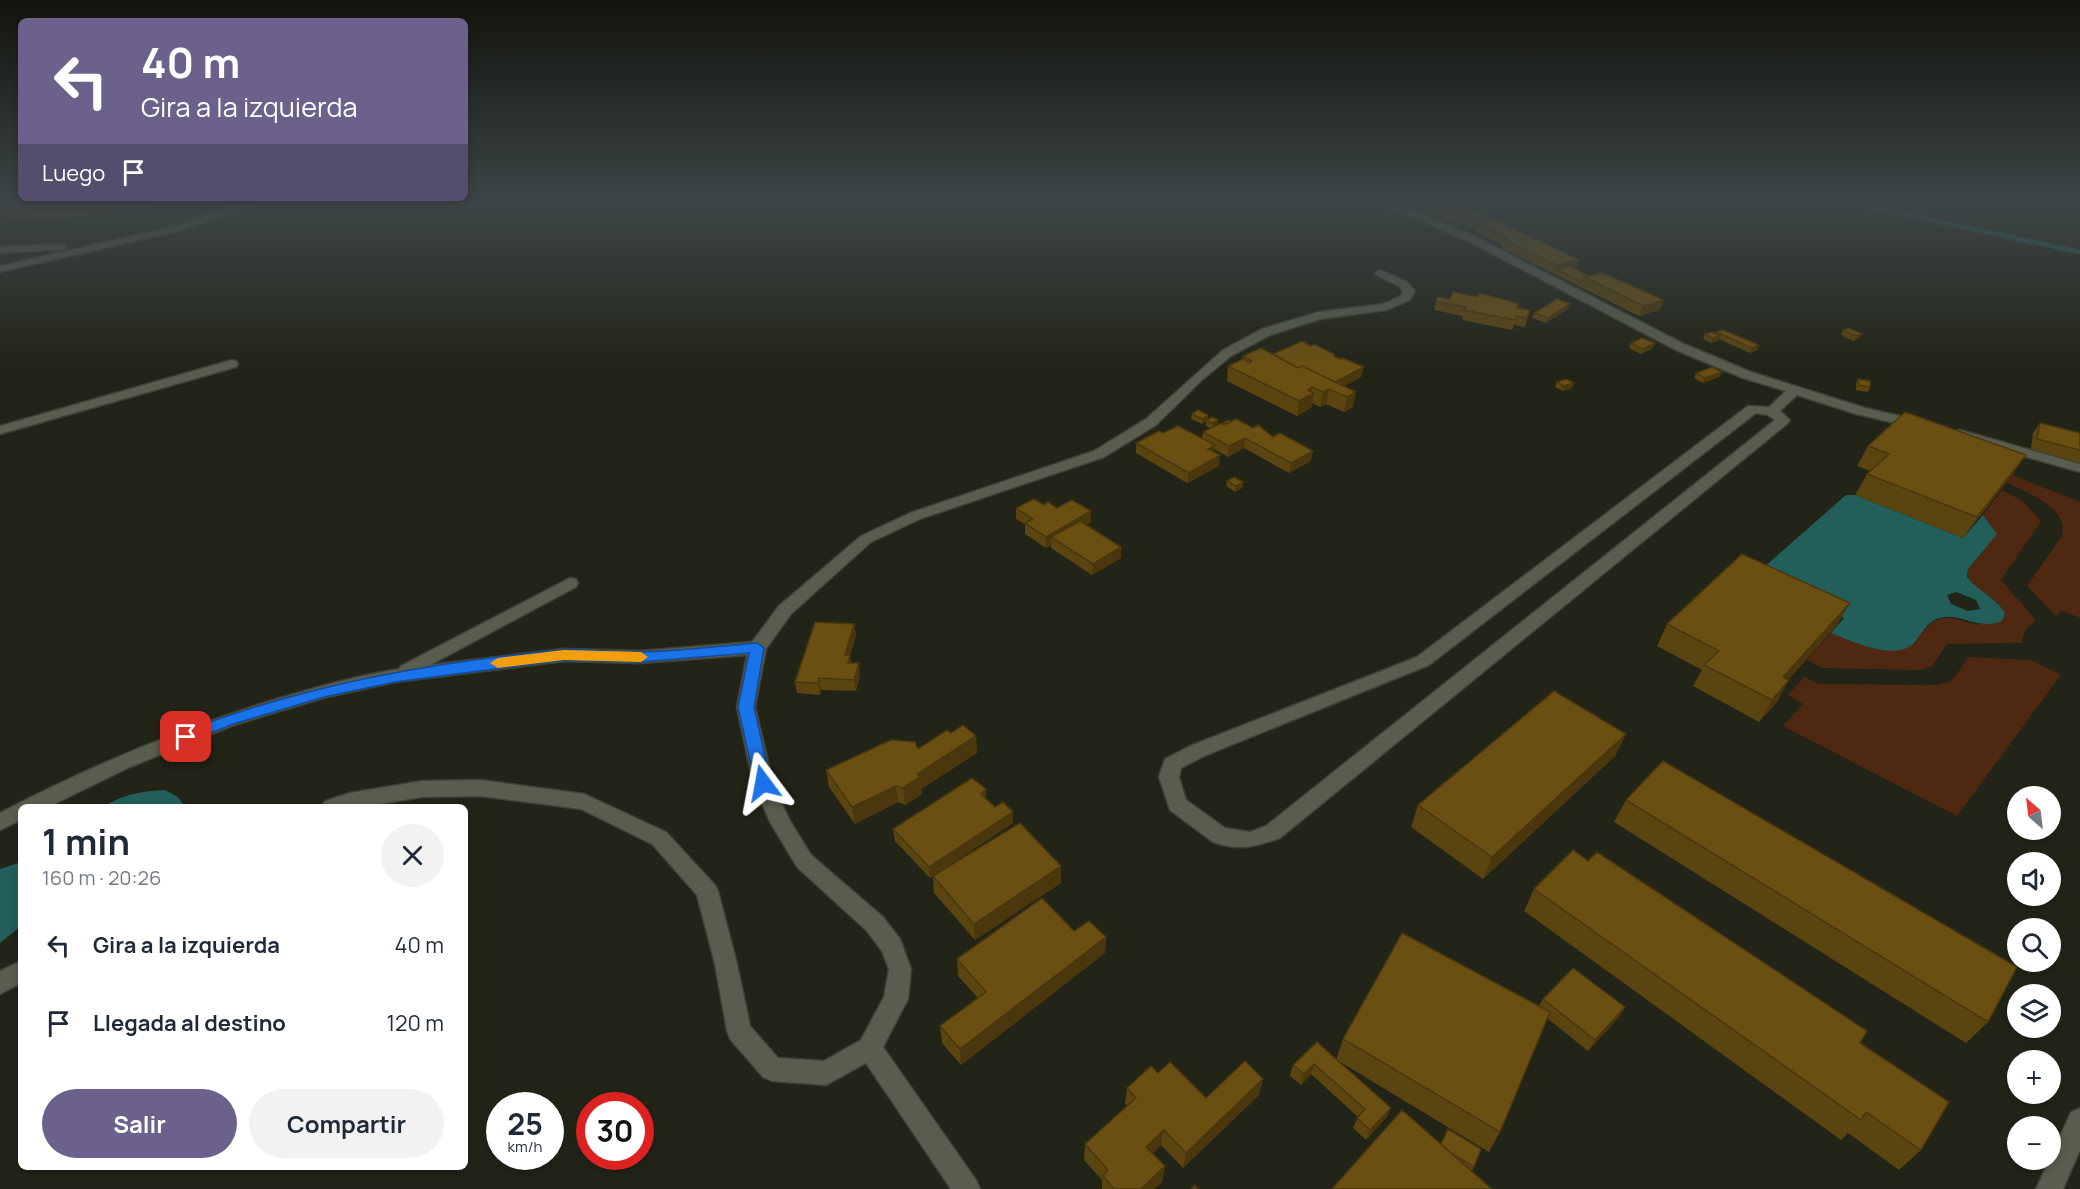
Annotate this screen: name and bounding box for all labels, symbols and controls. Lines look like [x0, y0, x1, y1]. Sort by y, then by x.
text: 40 m [141, 33, 240, 91]
icon: left [42, 42, 120, 120]
text: Gira a la izquierda [141, 88, 357, 125]
icon: arrive [117, 156, 150, 189]
text: Luego [42, 158, 105, 188]
pin [160, 711, 211, 762]
icon: arrive [169, 720, 202, 753]
position arrow [731, 751, 795, 815]
north arrow [2007, 786, 2061, 840]
map controls [2007, 786, 2061, 1170]
text: 1 min [42, 817, 130, 866]
button: close [381, 824, 444, 887]
button: sound [2007, 852, 2061, 906]
text: 160 m · 20:26 [42, 864, 161, 891]
button: search [2007, 918, 2061, 972]
icon: left [42, 929, 75, 962]
text: Gira a la izquierda [93, 930, 280, 960]
text: 40 m [395, 930, 444, 960]
button: layers [2007, 984, 2061, 1038]
icon: arrive [42, 1007, 75, 1040]
text: Llegada al destino [93, 1008, 286, 1038]
text: 120 m [386, 1008, 444, 1038]
button: + [2007, 1050, 2061, 1104]
button: Salir [42, 1089, 237, 1158]
button: Compartir [249, 1089, 444, 1158]
speed limit sign: 30 [576, 1092, 654, 1170]
text: 25 [507, 1103, 543, 1144]
button: − [2007, 1116, 2061, 1170]
text: km/h [508, 1136, 542, 1157]

